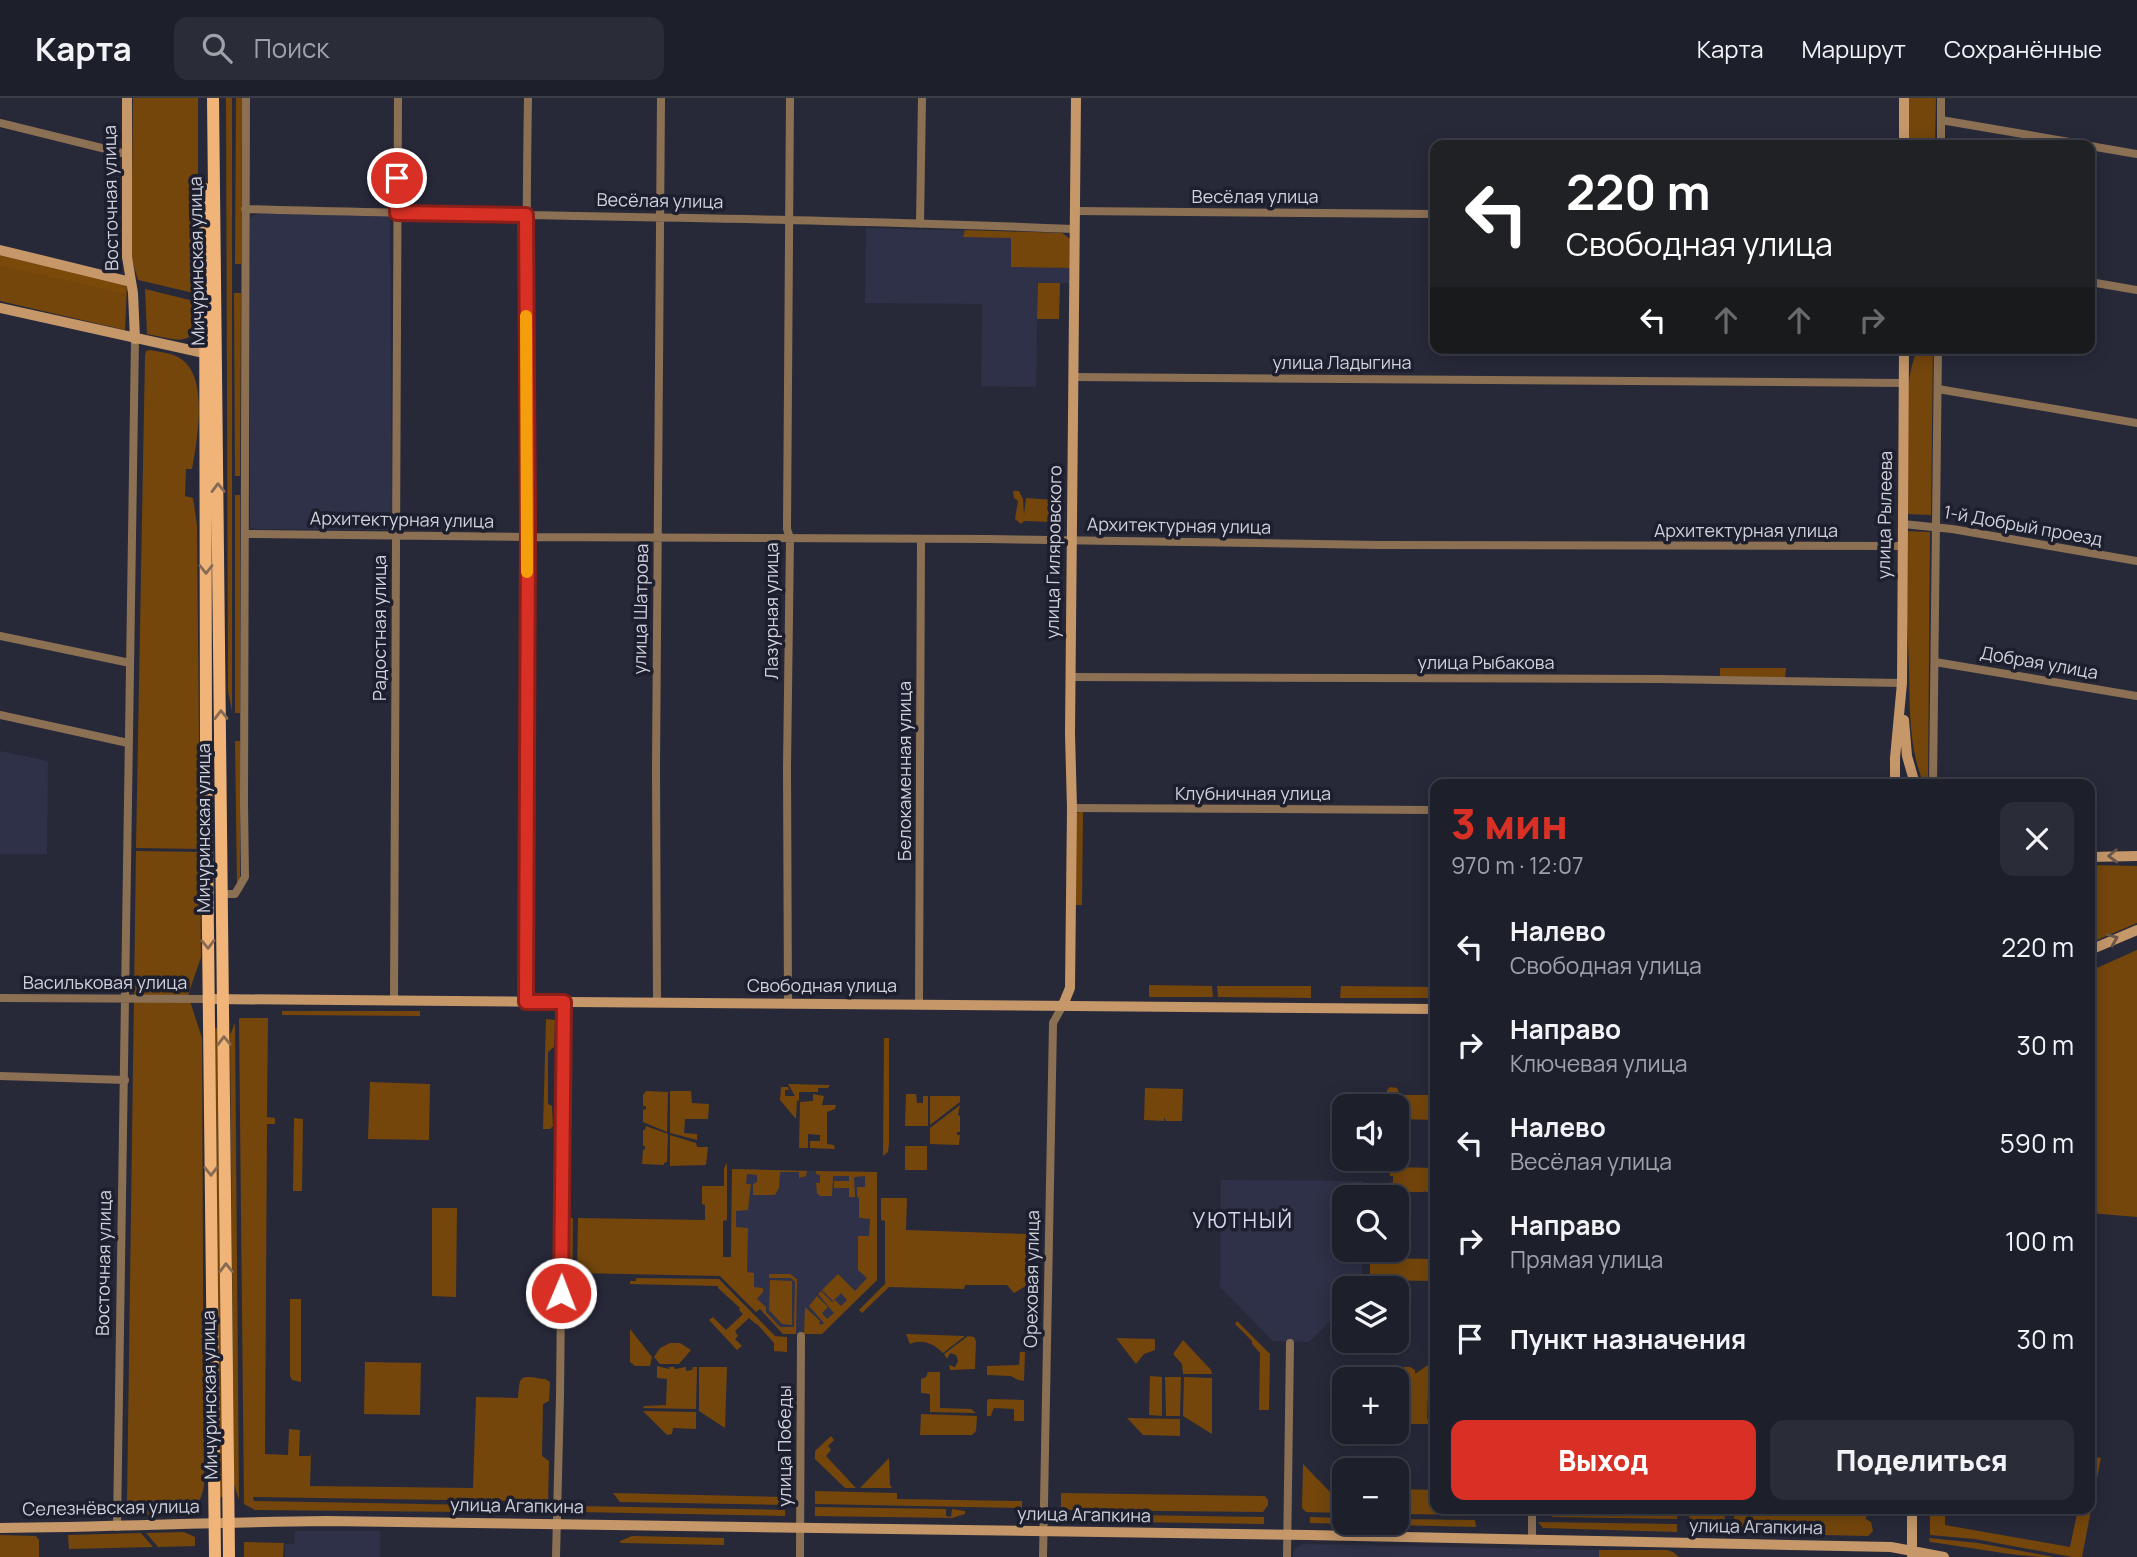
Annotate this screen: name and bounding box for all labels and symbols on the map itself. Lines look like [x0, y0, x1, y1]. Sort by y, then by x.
street label: Восточная улица [97, 125, 123, 271]
pin [367, 148, 427, 208]
street label: Мичуринская улица [183, 176, 209, 346]
street label: Весёлая улица [1192, 184, 1318, 208]
street label: Весёлая улица [596, 187, 724, 213]
street label: улица Ладыгина [1272, 350, 1412, 374]
street label: улица Рылеева [1871, 451, 1897, 579]
street label: улица Гиляровского [1039, 465, 1067, 639]
one-way arrow [210, 482, 226, 493]
street label: 1-й Добрый проезд [1942, 499, 2105, 551]
street label: Архитектурная улица [310, 505, 494, 533]
street label: Архитектурная улица [1087, 511, 1271, 539]
street label: Архитектурная улица [1654, 518, 1838, 542]
street label: улица Шатрова [627, 543, 653, 675]
street label: Лазурная улица [759, 543, 783, 679]
street label: Радостная улица [367, 555, 391, 701]
one-way arrow [198, 564, 214, 575]
street label: Добрая улица [1978, 640, 2100, 684]
street label: улица Рыбакова [1418, 650, 1554, 674]
street label: Белокаменная улица [892, 681, 916, 861]
one-way arrow [213, 710, 229, 720]
street label: Мичуринская улица [191, 743, 215, 913]
street label: Клубничная улица [1175, 781, 1331, 805]
one-way arrow [2107, 848, 2118, 863]
one-way arrow [2106, 933, 2118, 947]
one-way arrow [200, 939, 216, 949]
street label: Васильковая улица [23, 970, 187, 994]
street label: Свободная улица [747, 973, 897, 997]
one-way arrow [216, 1035, 232, 1046]
one-way arrow [203, 1166, 219, 1177]
street label: Восточная улица [90, 1190, 116, 1336]
district label: УЮТНЫЙ [1192, 1206, 1294, 1234]
street label: Ореховая улица [1018, 1210, 1044, 1348]
position arrow [524, 1256, 598, 1330]
one-way arrow [218, 1263, 234, 1273]
street label: Мичуринская улица [196, 1310, 222, 1480]
street label: улица Победы [772, 1385, 796, 1507]
street label: улица Агапкина [450, 1492, 584, 1518]
street label: Селезнёвская улица [22, 1493, 200, 1521]
street label: улица Агапкина [1017, 1501, 1151, 1527]
street label: улица Агапкина [1689, 1513, 1823, 1539]

